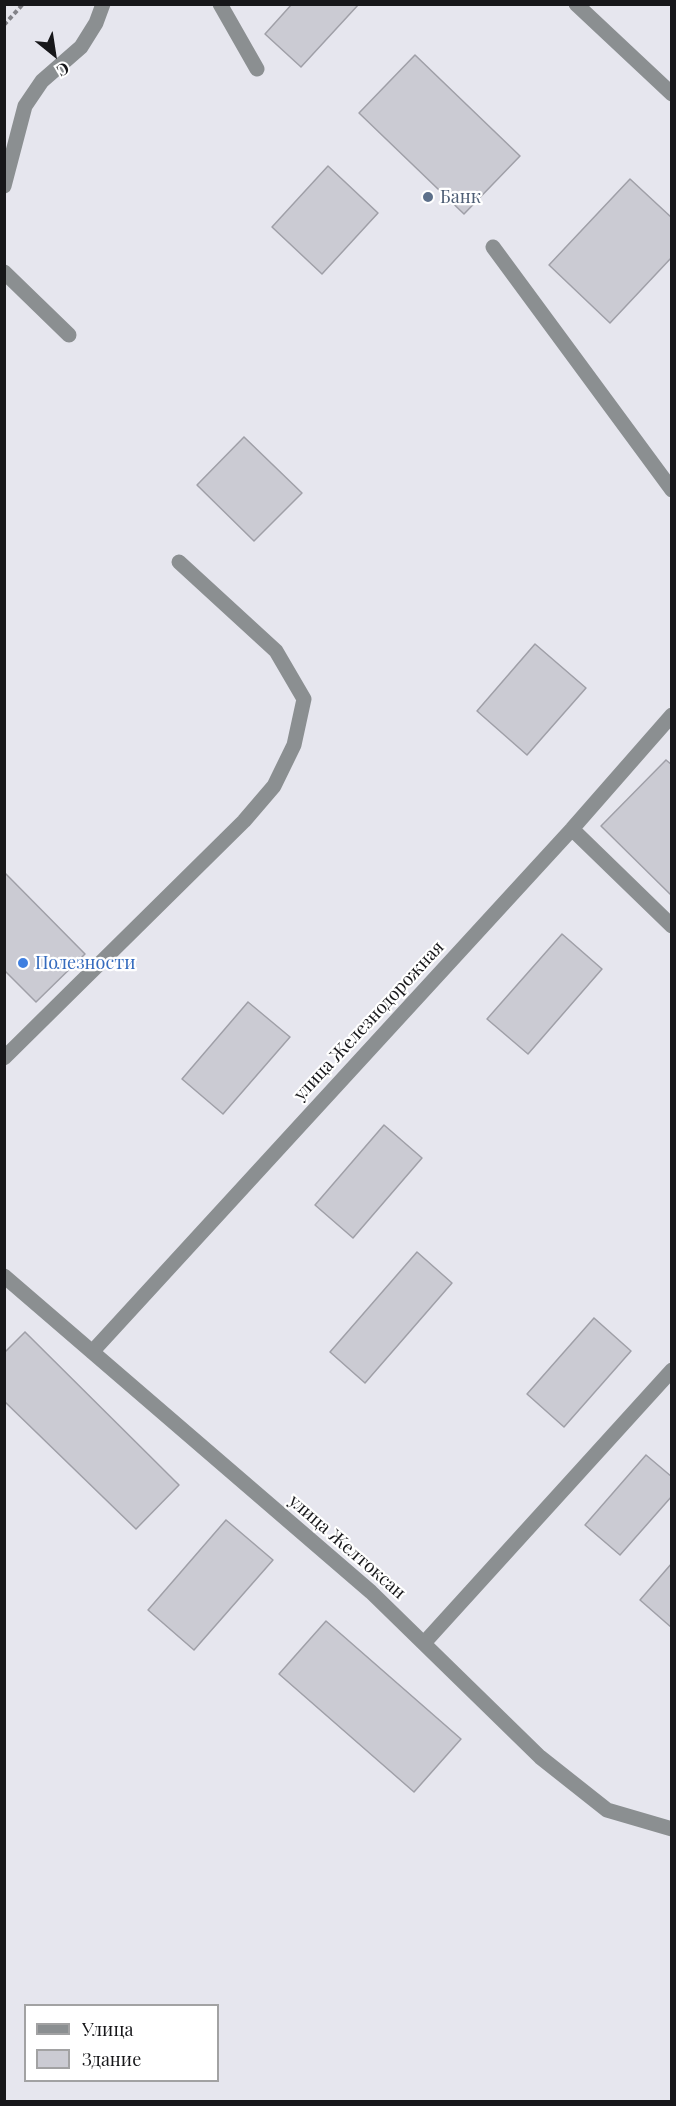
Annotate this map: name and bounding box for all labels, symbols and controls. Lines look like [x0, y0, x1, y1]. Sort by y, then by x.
north arrow [24, 24, 84, 84]
text: С [53, 58, 73, 82]
place label: Банк [440, 186, 481, 208]
marker: Банк [421, 190, 435, 204]
street label: улица Железнодорожная [289, 937, 449, 1105]
place label: Полезности [35, 952, 135, 974]
marker: Полезности [16, 956, 30, 970]
street label: улица Желтоксан [284, 1490, 410, 1604]
legend [24, 2004, 219, 2082]
text: Улица [82, 2017, 133, 2041]
text: Здание [82, 2047, 141, 2071]

